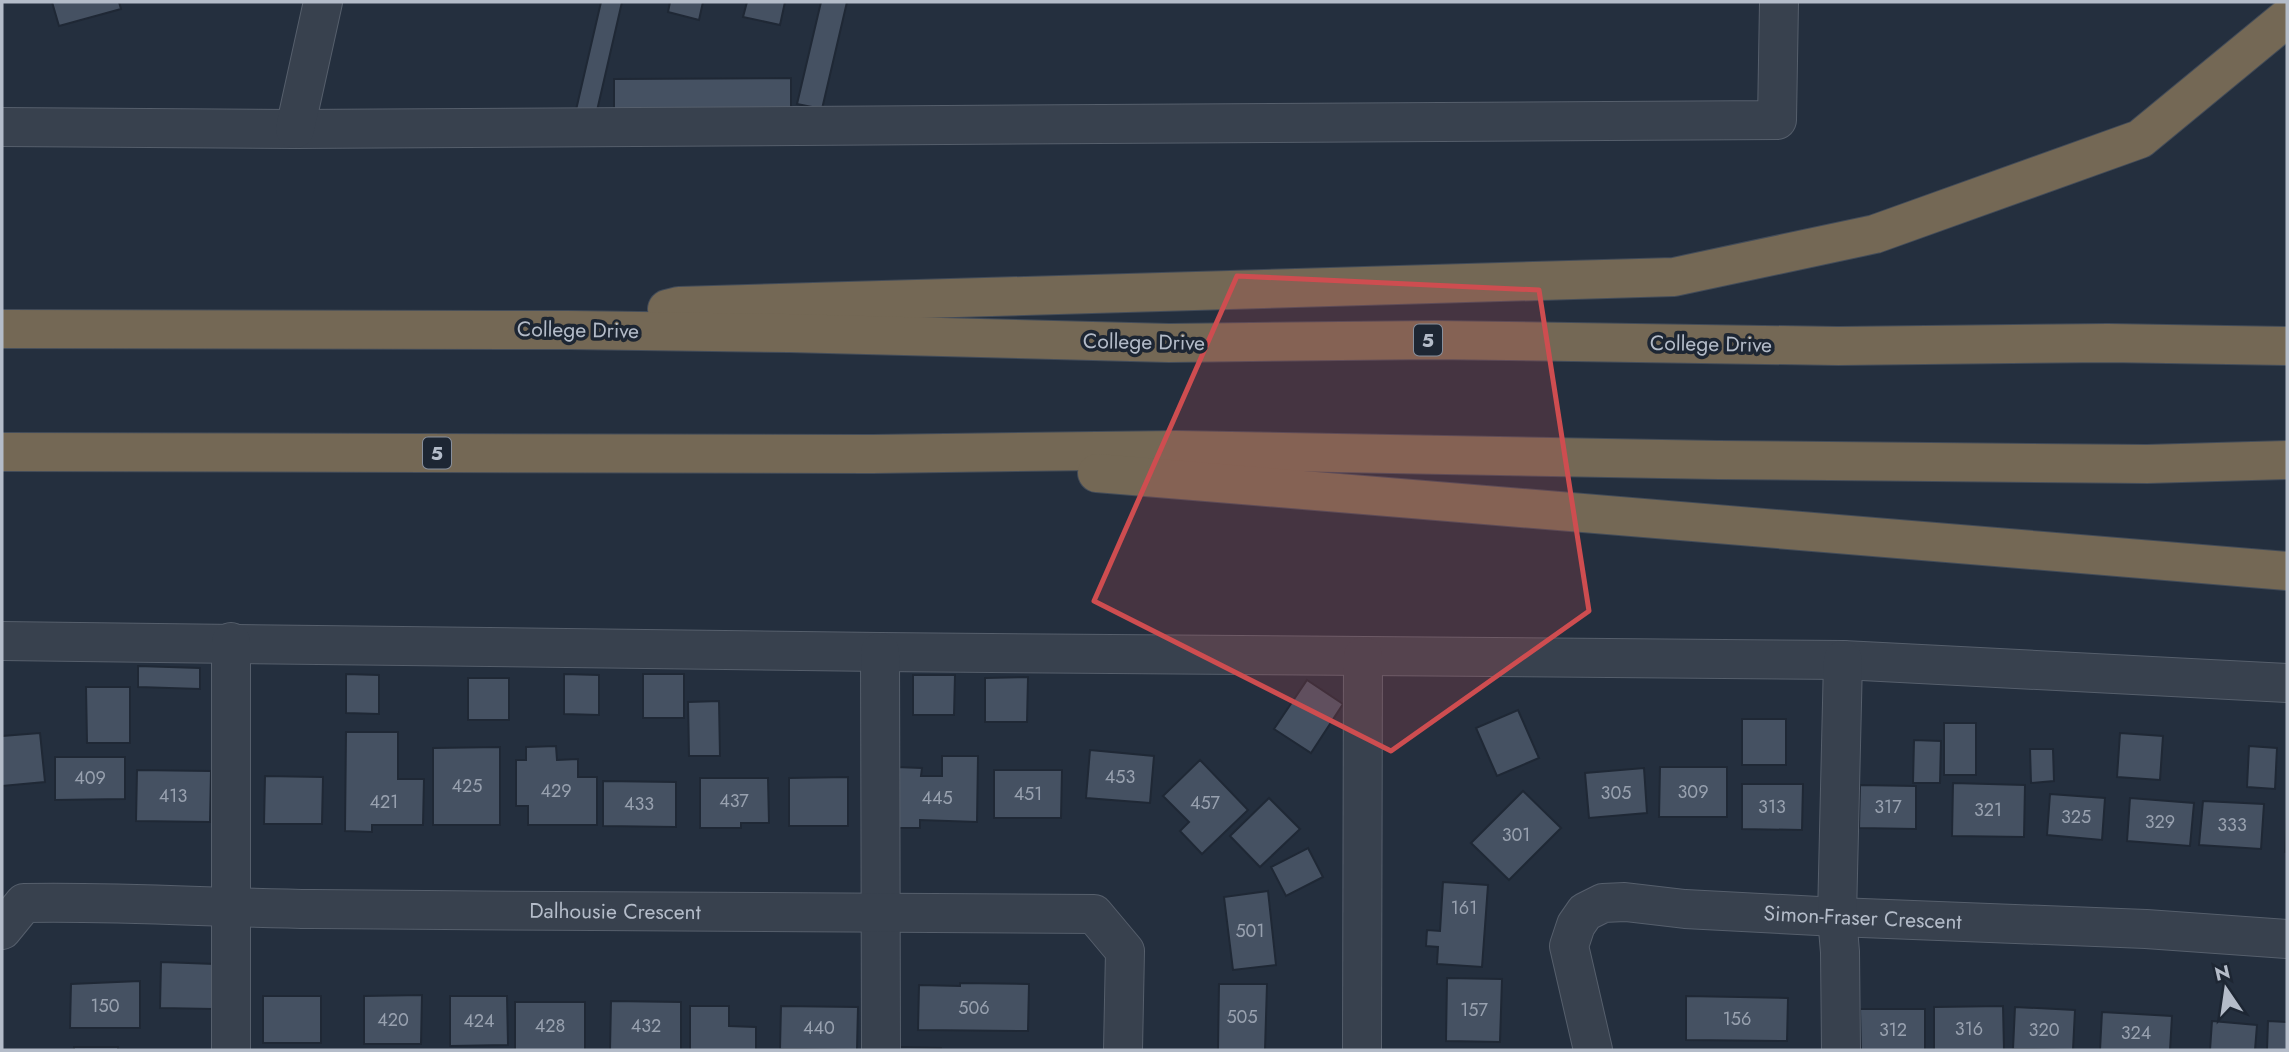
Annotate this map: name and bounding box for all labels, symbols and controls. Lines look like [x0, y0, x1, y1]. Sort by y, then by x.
street label: College Drive [517, 314, 639, 346]
road number: 5 [1414, 324, 1442, 356]
street label: College Drive [1083, 326, 1205, 358]
street label: College Drive [1650, 328, 1772, 360]
road number: 5 [423, 437, 451, 468]
house number: 453 [1105, 764, 1135, 790]
house number: 409 [74, 765, 106, 791]
house number: 425 [452, 773, 482, 799]
house number: 429 [540, 778, 572, 804]
house number: 309 [1678, 779, 1709, 805]
house number: 305 [1601, 780, 1631, 806]
house number: 451 [1014, 781, 1042, 807]
house number: 413 [159, 783, 187, 809]
house number: 445 [921, 785, 953, 811]
house number: 437 [719, 788, 749, 814]
house number: 421 [370, 789, 398, 815]
house number: 457 [1190, 790, 1221, 816]
house number: 433 [624, 791, 654, 817]
house number: 313 [1758, 794, 1786, 820]
house number: 317 [1874, 794, 1902, 820]
house number: 321 [1974, 797, 2002, 823]
house number: 325 [2061, 804, 2091, 830]
house number: 329 [2145, 809, 2175, 835]
house number: 333 [2217, 812, 2247, 838]
house number: 301 [1502, 822, 1530, 848]
house number: 161 [1451, 895, 1477, 921]
street label: Dalhousie Crescent [529, 896, 701, 927]
street label: Simon-Fraser Crescent [1763, 898, 1962, 937]
house number: 501 [1235, 918, 1265, 944]
north arrow [2191, 954, 2261, 1024]
text: N [2212, 958, 2233, 988]
house number: 150 [90, 993, 120, 1019]
house number: 506 [958, 995, 990, 1021]
house number: 157 [1460, 997, 1488, 1023]
house number: 505 [1226, 1004, 1258, 1030]
house number: 156 [1723, 1006, 1751, 1032]
house number: 420 [377, 1007, 409, 1033]
house number: 424 [463, 1008, 495, 1034]
house number: 428 [535, 1013, 565, 1039]
house number: 432 [631, 1013, 661, 1039]
house number: 440 [803, 1015, 835, 1041]
house number: 316 [1955, 1016, 1983, 1042]
house number: 312 [1879, 1017, 1907, 1043]
house number: 320 [2029, 1017, 2060, 1043]
house number: 324 [2121, 1020, 2151, 1046]

